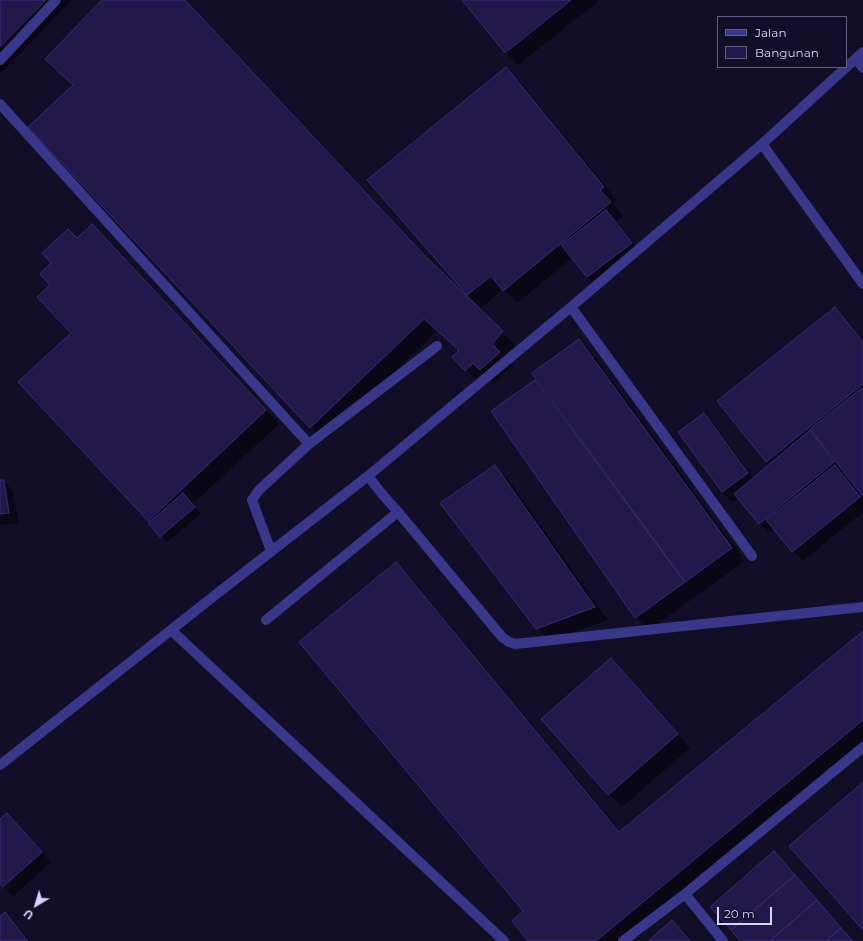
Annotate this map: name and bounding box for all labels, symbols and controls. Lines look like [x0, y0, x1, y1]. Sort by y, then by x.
legend [717, 16, 847, 68]
text: Jalan [755, 25, 787, 40]
text: Bangunan [755, 45, 819, 60]
north arrow [16, 885, 56, 925]
scale bar [719, 899, 774, 925]
text: U [21, 906, 36, 923]
text: 20 m [724, 906, 755, 921]

